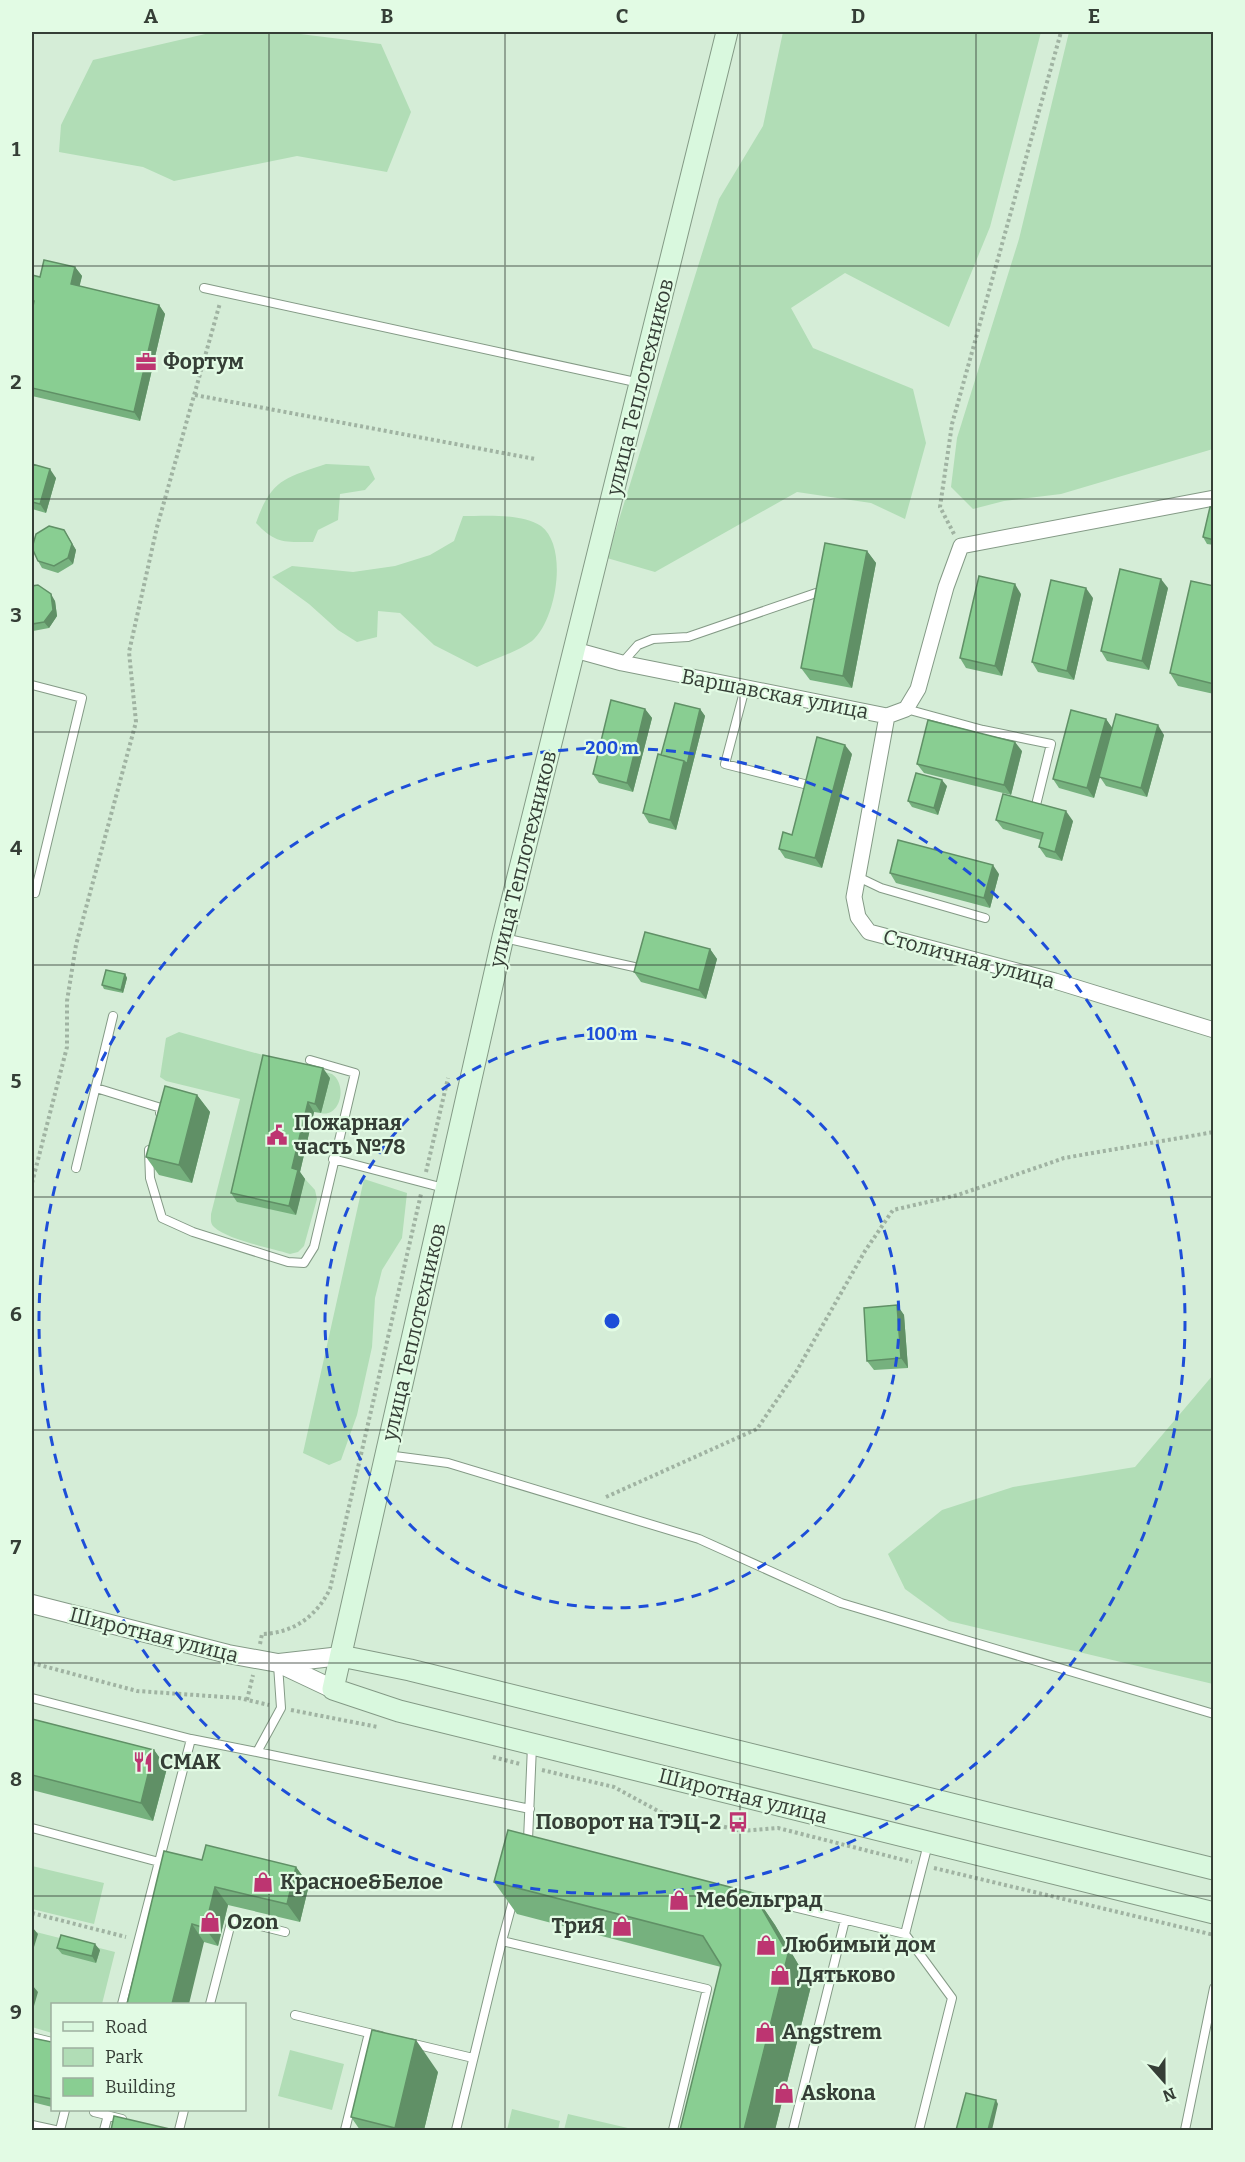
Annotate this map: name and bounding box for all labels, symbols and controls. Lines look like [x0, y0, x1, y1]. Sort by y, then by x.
text: A [144, 4, 159, 28]
text: B [381, 4, 394, 28]
text: C [616, 4, 628, 28]
text: D [851, 4, 865, 28]
text: E [1088, 4, 1100, 28]
text: 1 [12, 137, 21, 161]
street label: улица Теплотехников [600, 276, 680, 499]
place label: Фортум [163, 349, 244, 375]
office icon: Фортум [134, 350, 158, 374]
text: 2 [10, 370, 22, 394]
text: 3 [10, 603, 22, 627]
street label: Варшавская улица [679, 663, 871, 725]
text: 200 m [585, 737, 639, 759]
street label: улица Теплотехников [483, 748, 563, 971]
text: 4 [10, 836, 22, 860]
street label: Столичная улица [880, 924, 1058, 995]
text: 100 m [586, 1023, 638, 1045]
text: 5 [11, 1069, 22, 1093]
place label: Пожарная часть №78 [294, 1110, 406, 1160]
public building icon: Пожарная часть №78 [265, 1123, 289, 1147]
street label: улица Теплотехников [376, 1221, 452, 1444]
text: 6 [10, 1302, 22, 1326]
centre of rings [602, 1311, 622, 1331]
text: 7 [11, 1535, 22, 1559]
street label: Широтная улица [67, 1601, 242, 1669]
place label: СМАК [160, 1749, 221, 1775]
restaurant icon: СМАК [131, 1750, 155, 1774]
street label: Широтная улица [656, 1762, 831, 1830]
text: 8 [10, 1767, 22, 1791]
place label: Поворот на ТЭЦ-2 [536, 1809, 721, 1835]
bus stop icon: Поворот на ТЭЦ-2 [726, 1810, 750, 1834]
place label: Красное&Белое [280, 1869, 443, 1895]
shop icon: Красное&Белое [251, 1870, 275, 1894]
place label: Мебельград [696, 1887, 823, 1913]
shop icon: Мебельград [667, 1888, 691, 1912]
place label: Ozon [227, 1909, 279, 1935]
shop icon: Ozon [198, 1910, 222, 1934]
place label: ТриЯ [552, 1913, 605, 1939]
shop icon: ТриЯ [610, 1914, 634, 1938]
place label: Любимый дом [783, 1932, 936, 1958]
shop icon: Любимый дом [754, 1933, 778, 1957]
place label: Дятьково [797, 1962, 895, 1988]
shop icon: Дятьково [768, 1963, 792, 1987]
text: 9 [10, 2000, 22, 2024]
legend [51, 2003, 246, 2111]
text: Road [105, 2016, 148, 2038]
place label: Angstrem [782, 2019, 882, 2045]
shop icon: Angstrem [753, 2020, 777, 2044]
text: Park [105, 2046, 144, 2068]
north arrow [1134, 2051, 1194, 2111]
text: Building [105, 2076, 176, 2098]
place label: Askona [801, 2080, 876, 2106]
shop icon: Askona [772, 2081, 796, 2105]
text: N [1160, 2083, 1178, 2106]

